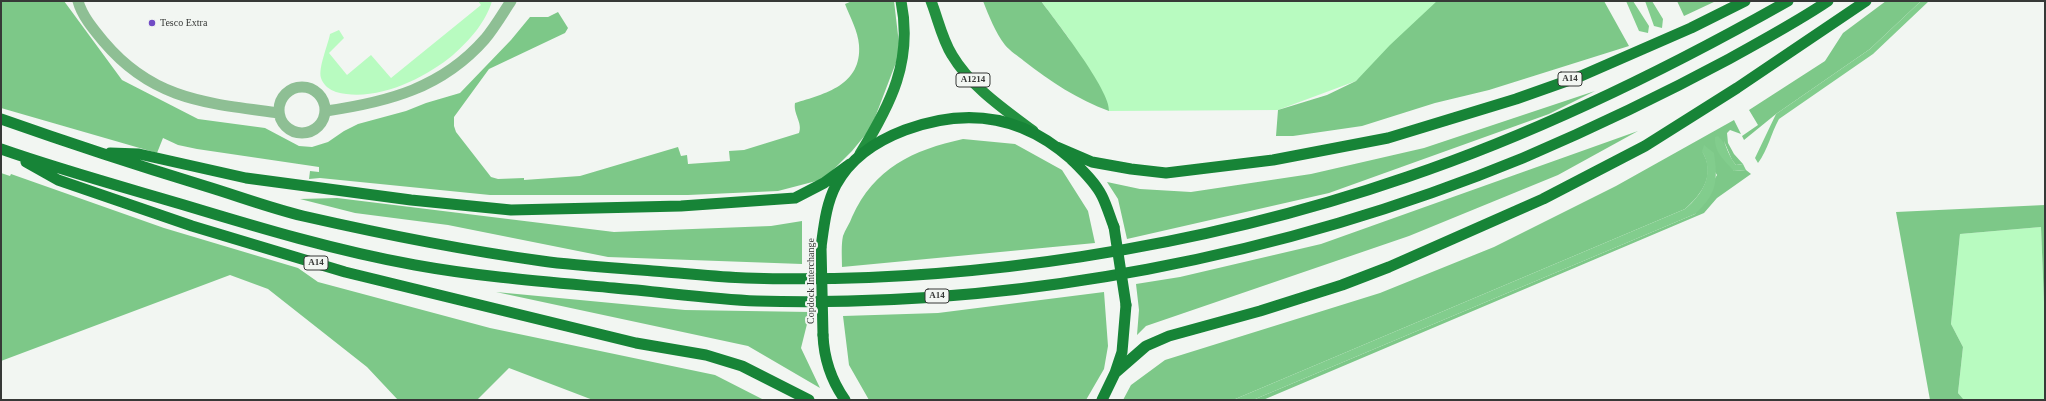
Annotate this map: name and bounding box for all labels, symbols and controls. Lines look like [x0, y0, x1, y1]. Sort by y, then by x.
place label: Tesco Extra [160, 17, 207, 29]
marker: Tesco Extra [147, 18, 157, 28]
road number: A14 [1558, 72, 1582, 86]
road number: A1214 [956, 73, 990, 87]
street label: Copdock Interchange [805, 238, 817, 324]
road number: A14 [304, 256, 328, 270]
road number: A14 [925, 289, 949, 303]

